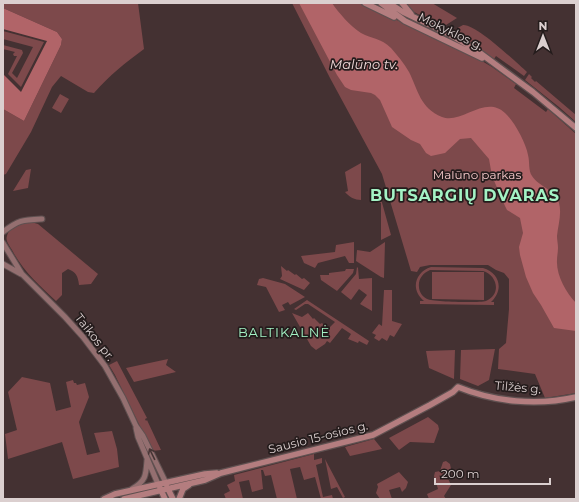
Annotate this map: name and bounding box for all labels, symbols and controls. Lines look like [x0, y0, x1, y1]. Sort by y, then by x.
street label: Mokyklos g. [416, 9, 486, 53]
north arrow [523, 16, 563, 56]
text: N [539, 19, 547, 33]
water label: Malūno tv. [330, 56, 398, 72]
park label: Malūno parkas [433, 167, 521, 182]
district label: BUTSARGIŲ DVARAS [370, 186, 560, 205]
street label: Taikos pr. [72, 310, 118, 364]
district label: BALTIKALNĖ [238, 324, 330, 340]
street label: Tilžės g. [494, 378, 542, 396]
street label: Sausio 15-osios g. [267, 417, 369, 457]
one-way arrow [148, 448, 155, 460]
scale bar [435, 460, 550, 486]
text: 200 m [441, 466, 480, 481]

